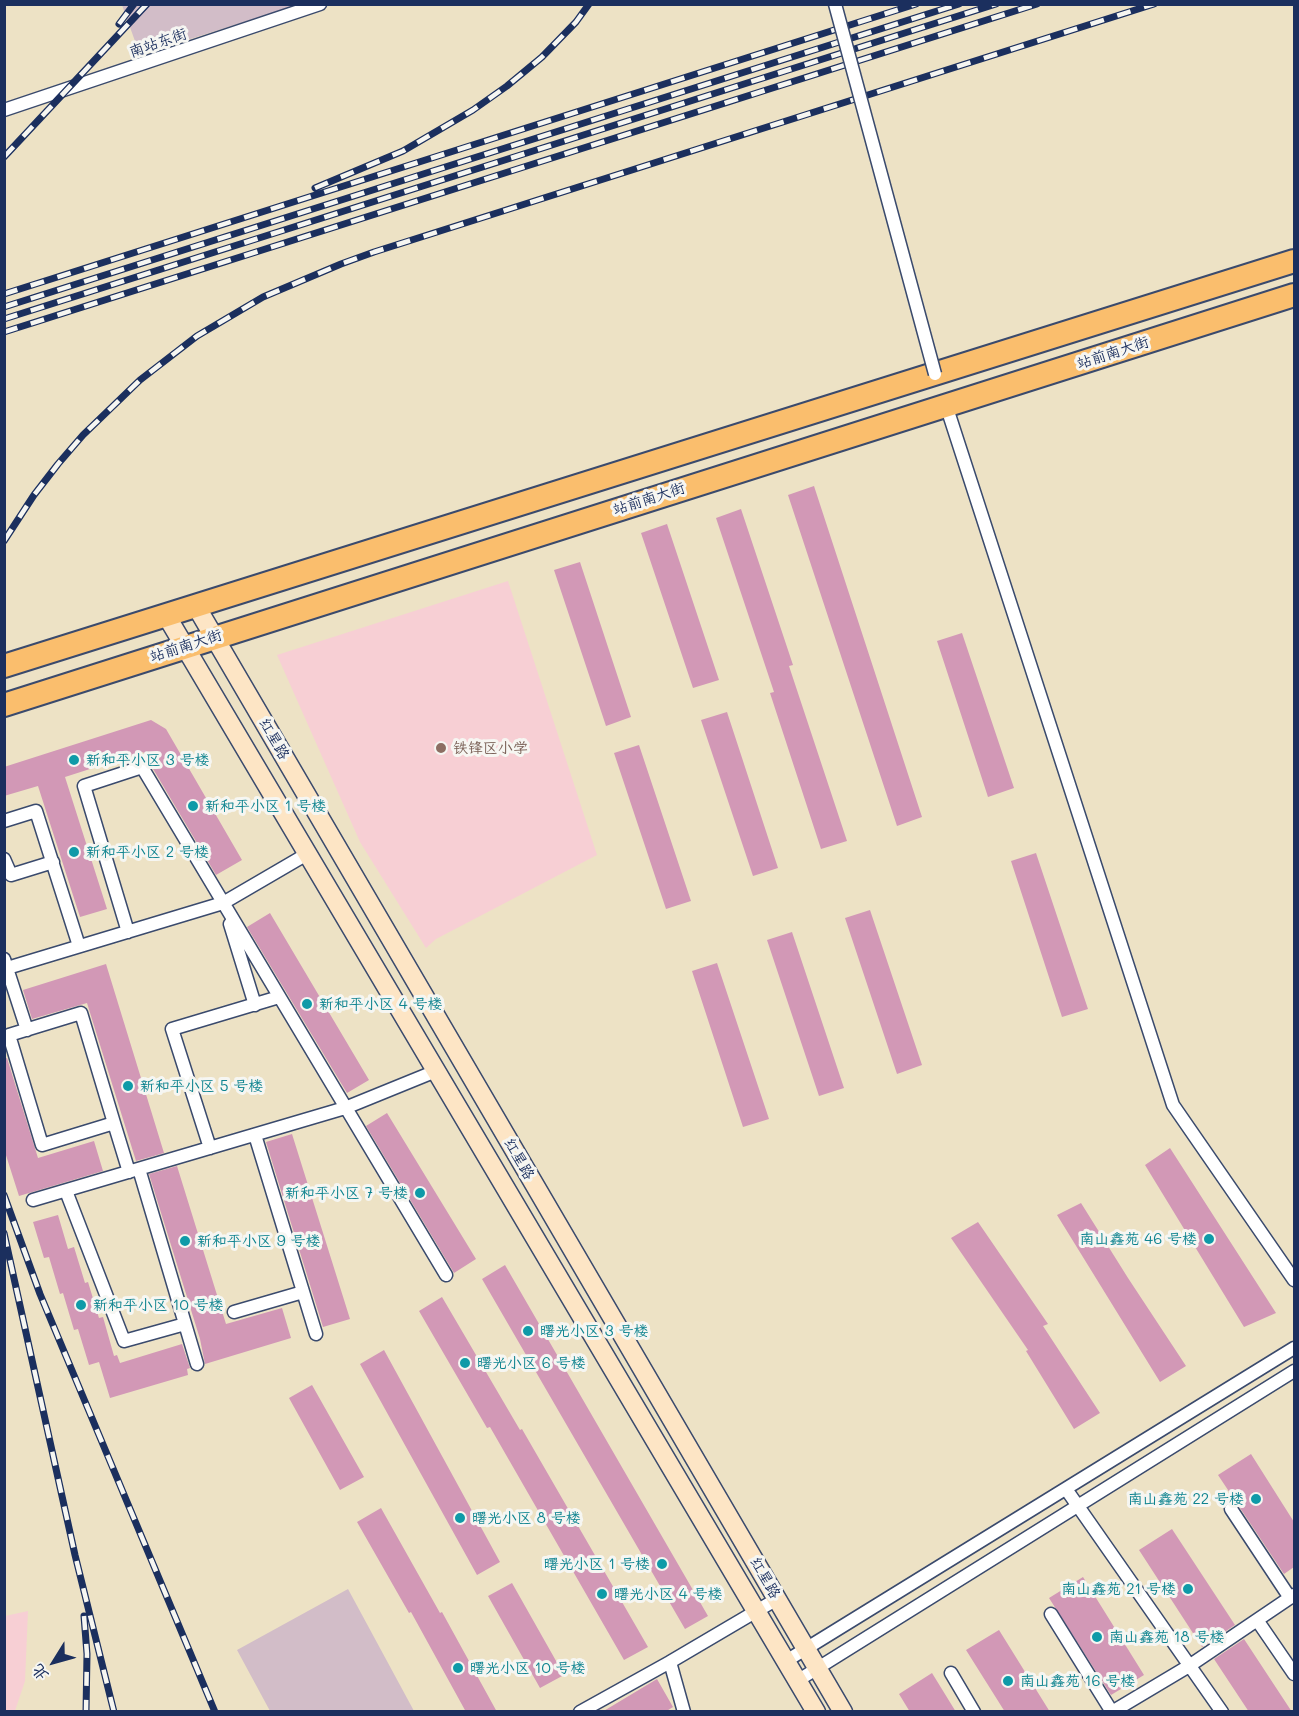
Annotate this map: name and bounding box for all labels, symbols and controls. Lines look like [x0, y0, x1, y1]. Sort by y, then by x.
street label: 南站东街 [127, 25, 189, 61]
street label: 站前南大街 [1075, 333, 1151, 373]
street label: 站前南大街 [611, 479, 687, 519]
street label: 站前南大街 [148, 626, 224, 666]
street label: 红星路 [255, 715, 293, 763]
place label: 铁锋区小学 [453, 739, 528, 757]
marker: 铁锋区小学 [434, 741, 448, 755]
place label: 新和平小区 3 号楼 [86, 751, 209, 769]
marker: 新和平小区 3 号楼 [67, 753, 81, 767]
place label: 新和平小区 1 号楼 [205, 797, 326, 815]
marker: 新和平小区 1 号楼 [186, 799, 200, 813]
place label: 新和平小区 2 号楼 [86, 843, 209, 861]
marker: 新和平小区 2 号楼 [67, 845, 81, 859]
place label: 新和平小区 4 号楼 [319, 995, 442, 1013]
marker: 新和平小区 4 号楼 [300, 997, 314, 1011]
place label: 新和平小区 5 号楼 [140, 1077, 263, 1095]
marker: 新和平小区 5 号楼 [121, 1079, 135, 1093]
street label: 红星路 [500, 1135, 538, 1183]
place label: 新和平小区 7 号楼 [285, 1184, 408, 1202]
marker: 新和平小区 7 号楼 [413, 1186, 427, 1200]
place label: 南山鑫苑 46 号楼 [1080, 1230, 1197, 1248]
place label: 新和平小区 9 号楼 [197, 1232, 320, 1250]
marker: 南山鑫苑 46 号楼 [1202, 1232, 1216, 1246]
marker: 新和平小区 9 号楼 [178, 1234, 192, 1248]
place label: 新和平小区 10 号楼 [93, 1296, 224, 1314]
marker: 新和平小区 10 号楼 [74, 1298, 88, 1312]
place label: 曙光小区 3 号楼 [540, 1322, 648, 1340]
marker: 曙光小区 3 号楼 [521, 1324, 535, 1338]
place label: 曙光小区 6 号楼 [477, 1354, 586, 1372]
marker: 曙光小区 6 号楼 [458, 1356, 472, 1370]
place label: 南山鑫苑 22 号楼 [1128, 1490, 1244, 1508]
marker: 南山鑫苑 22 号楼 [1249, 1492, 1263, 1506]
place label: 曙光小区 8 号楼 [472, 1509, 581, 1527]
marker: 曙光小区 8 号楼 [453, 1511, 467, 1525]
street label: 红星路 [746, 1554, 784, 1602]
place label: 曙光小区 1 号楼 [544, 1555, 650, 1573]
marker: 曙光小区 1 号楼 [655, 1557, 669, 1571]
place label: 南山鑫苑 21 号楼 [1061, 1580, 1176, 1598]
marker: 南山鑫苑 21 号楼 [1181, 1582, 1195, 1596]
place label: 曙光小区 4 号楼 [614, 1585, 722, 1603]
marker: 曙光小区 4 号楼 [595, 1587, 609, 1601]
place label: 南山鑫苑 18 号楼 [1109, 1628, 1224, 1646]
marker: 南山鑫苑 18 号楼 [1090, 1630, 1104, 1644]
north arrow [24, 1632, 84, 1692]
place label: 曙光小区 10 号楼 [470, 1659, 586, 1677]
text: 北 [26, 1660, 52, 1686]
marker: 曙光小区 10 号楼 [451, 1661, 465, 1675]
place label: 南山鑫苑 16 号楼 [1020, 1672, 1135, 1690]
marker: 南山鑫苑 16 号楼 [1001, 1674, 1015, 1688]

